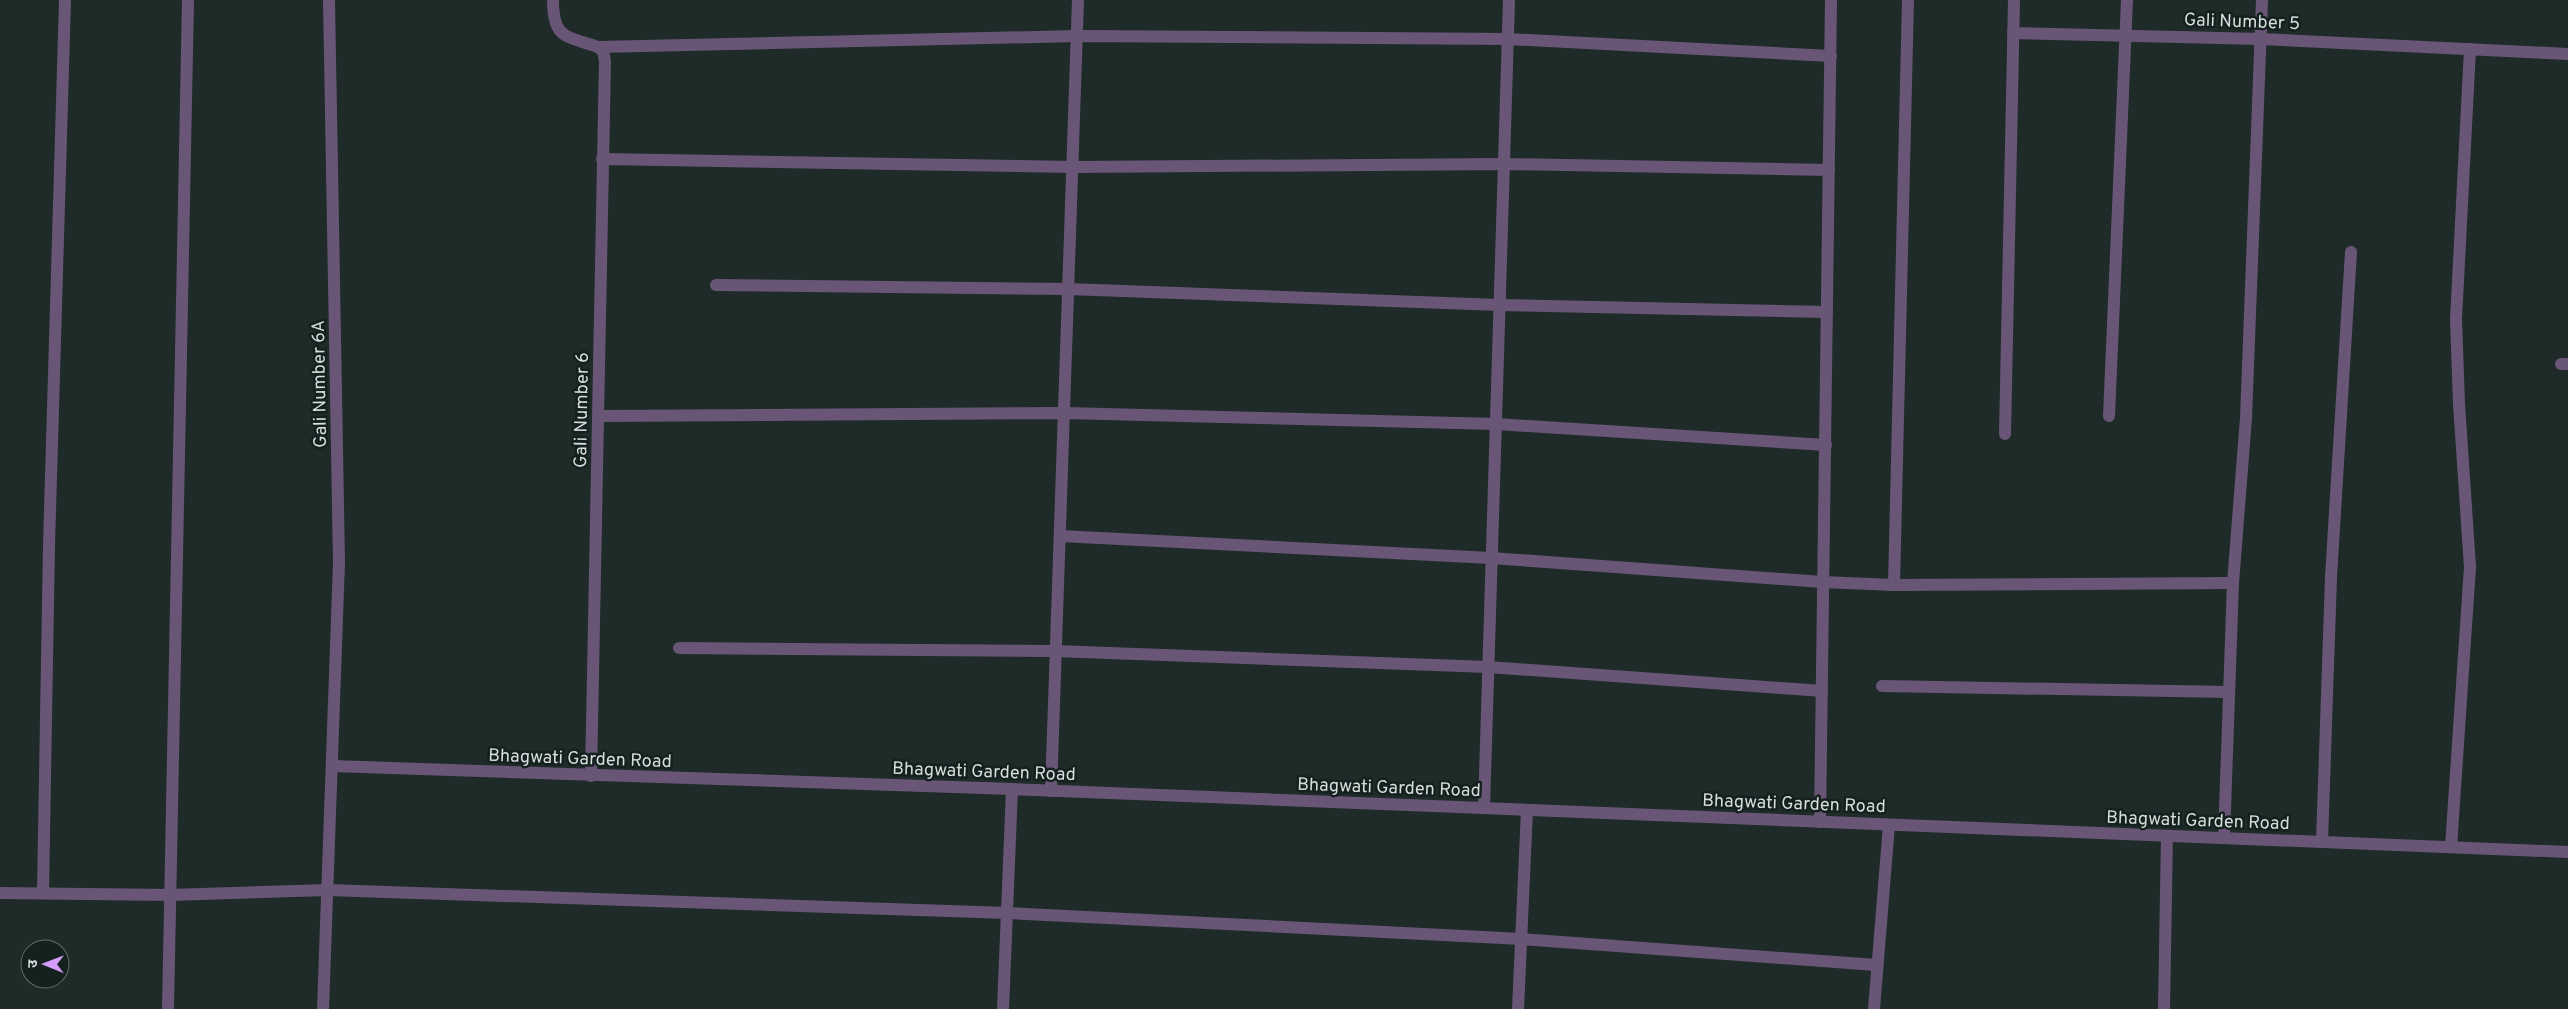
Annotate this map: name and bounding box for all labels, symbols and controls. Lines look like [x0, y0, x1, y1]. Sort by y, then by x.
street label: Gali Number 5 [2183, 9, 2300, 36]
street label: Gali Number 6A [308, 320, 333, 448]
street label: Gali Number 6 [570, 352, 595, 468]
street label: Bhagwati Garden Road [488, 745, 672, 774]
street label: Bhagwati Garden Road [892, 758, 1076, 787]
street label: Bhagwati Garden Road [1297, 774, 1481, 803]
street label: Bhagwati Garden Road [1702, 790, 1886, 819]
street label: Bhagwati Garden Road [2106, 807, 2290, 836]
north arrow [20, 939, 70, 989]
text: उ [25, 959, 42, 968]

